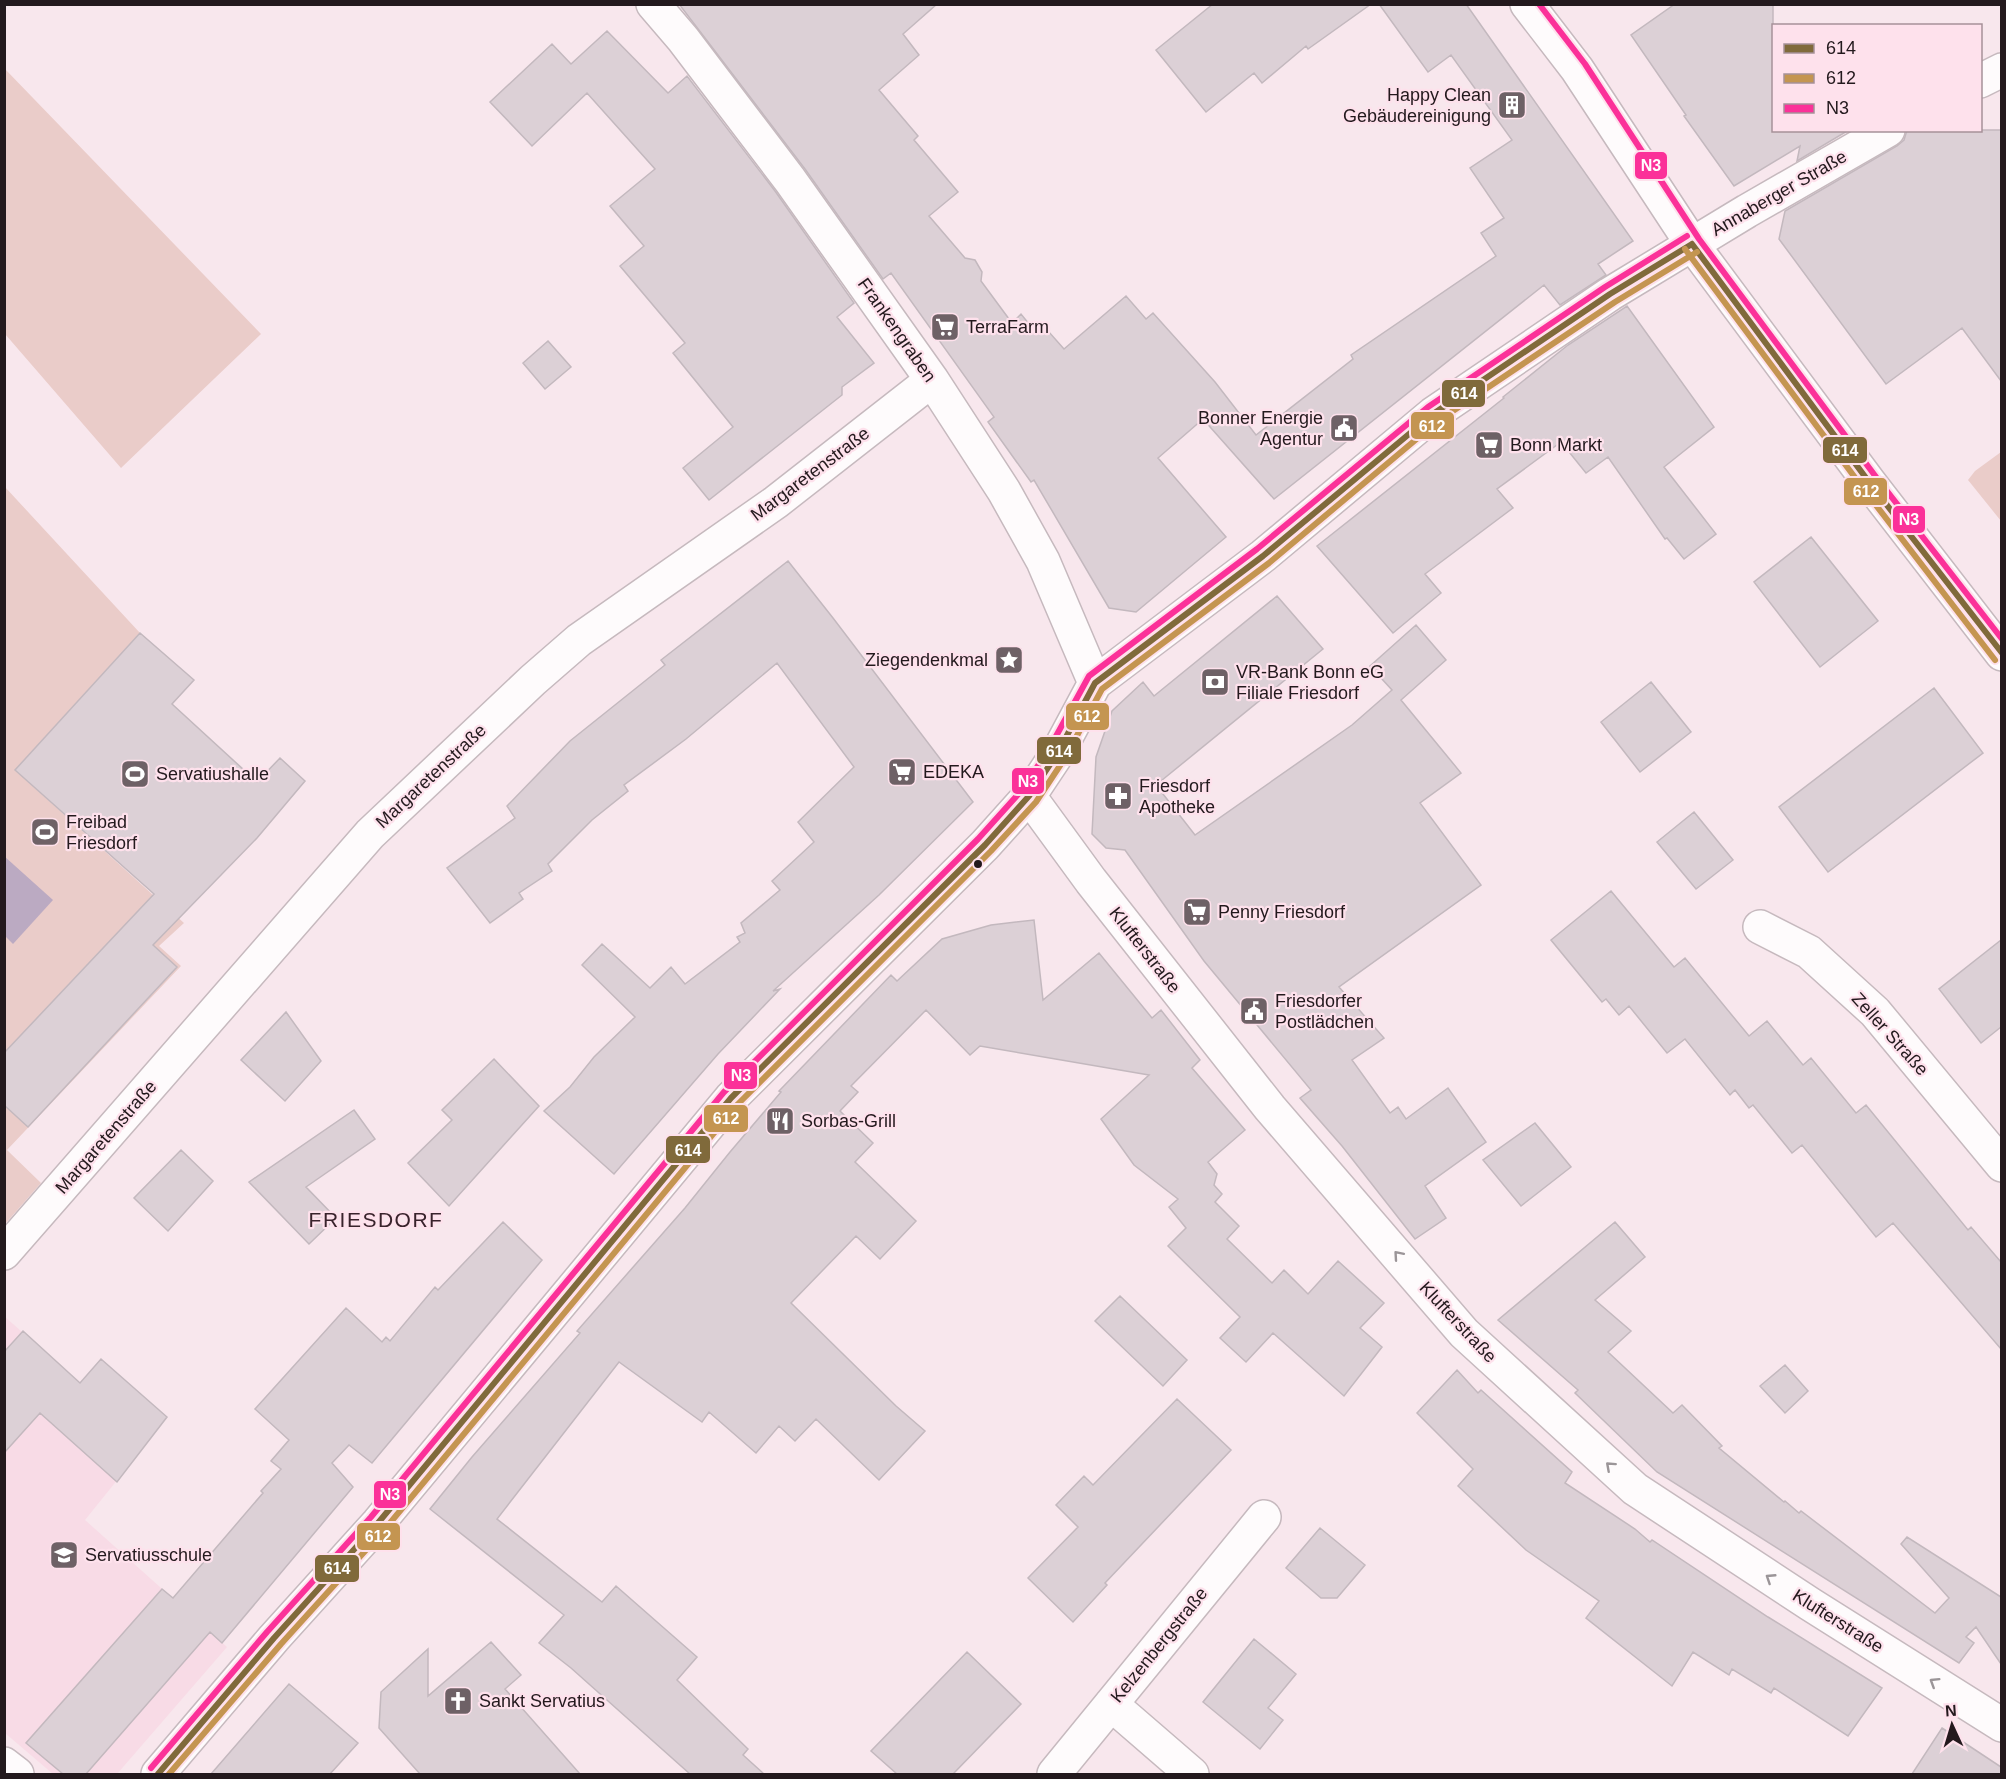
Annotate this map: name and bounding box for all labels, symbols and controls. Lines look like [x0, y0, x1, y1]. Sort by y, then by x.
legend [1772, 24, 1982, 132]
text: 614 [1826, 38, 1856, 58]
text: 612 [1826, 68, 1856, 88]
place label: Happy Clean Gebäudereinigung [1343, 85, 1491, 126]
building icon: Happy Clean Gebäudereinigung [1496, 89, 1528, 121]
text: N3 [1826, 98, 1849, 118]
street label: Annaberger Straße [1708, 146, 1850, 240]
line badge: N3 [1634, 151, 1668, 180]
text: N3 [1641, 157, 1661, 174]
street label: Frankengraben [854, 274, 940, 386]
supermarket icon: TerraFarm [929, 311, 961, 343]
place label: TerraFarm [966, 317, 1049, 337]
line badge: 614 [1441, 379, 1486, 408]
text: 614 [1451, 385, 1477, 402]
place label: Bonner Energie Agentur [1198, 408, 1323, 449]
line badge: 612 [1410, 411, 1455, 440]
public building icon: Bonner Energie Agentur [1328, 412, 1360, 444]
text: 612 [1419, 418, 1445, 435]
street label: Margaretenstraße [747, 423, 873, 525]
supermarket icon: Bonn Markt [1473, 429, 1505, 461]
place label: Bonn Markt [1510, 435, 1602, 455]
line badge: 614 [1822, 436, 1868, 464]
text: 614 [1832, 442, 1858, 459]
line badge: 612 [1843, 477, 1888, 506]
text: 612 [1853, 483, 1879, 500]
line badge: N3 [1892, 505, 1926, 534]
text: N3 [1899, 511, 1919, 528]
place icon: Ziegendenkmal [993, 644, 1025, 676]
place label: Ziegendenkmal [865, 650, 988, 670]
place label: VR-Bank Bonn eG Filiale Friesdorf [1236, 662, 1384, 703]
bank icon: VR-Bank Bonn eG Filiale Friesdorf [1199, 666, 1231, 698]
line badge: 612 [1065, 702, 1110, 731]
text: 612 [1074, 708, 1100, 725]
street label: Margaretenstraße [372, 720, 490, 832]
line badge: 614 [1036, 736, 1082, 765]
text: 614 [1046, 743, 1072, 760]
supermarket icon: EDEKA [886, 756, 918, 788]
sports icon: Servatiushalle [119, 758, 151, 790]
place label: EDEKA [923, 762, 984, 782]
place label: Servatiushalle [156, 764, 269, 784]
line badge: N3 [1011, 767, 1045, 795]
text: N3 [1018, 773, 1038, 790]
place label: Friesdorf Apotheke [1139, 776, 1215, 817]
pharmacy icon: Friesdorf Apotheke [1102, 780, 1134, 812]
place label: Freibad Friesdorf [66, 812, 138, 853]
sports icon: Freibad Friesdorf [29, 816, 61, 848]
unlabelled marker [972, 858, 984, 870]
supermarket icon: Penny Friesdorf [1181, 896, 1213, 928]
place label: Penny Friesdorf [1218, 902, 1346, 922]
street label: Klufterstraße [1105, 903, 1185, 997]
street label: Zeller Straße [1848, 989, 1932, 1079]
place label: Friesdorfer Postlädchen [1275, 991, 1374, 1032]
public building icon: Friesdorfer Postlädchen [1238, 995, 1270, 1027]
line badge: N3 [723, 1061, 758, 1090]
text: N3 [731, 1067, 751, 1084]
street label: Margaretenstraße [52, 1076, 160, 1198]
line badge: 612 [703, 1104, 749, 1133]
restaurant icon: Sorbas-Grill [764, 1105, 796, 1137]
text: 612 [713, 1110, 739, 1127]
place label: Sorbas-Grill [801, 1111, 896, 1131]
line badge: 614 [665, 1135, 711, 1164]
text: 614 [675, 1142, 701, 1159]
district label: FRIESDORF [309, 1208, 443, 1231]
one-way arrow [1394, 1251, 1405, 1262]
street label: Klufterstraße [1416, 1277, 1500, 1367]
one-way arrow [1606, 1462, 1617, 1473]
line badge: N3 [373, 1480, 407, 1509]
text: N3 [380, 1486, 400, 1503]
line badge: 612 [356, 1522, 401, 1551]
text: 612 [365, 1528, 391, 1545]
school or university icon: Servatiusschule [48, 1539, 80, 1571]
place label: Servatiusschule [85, 1545, 212, 1565]
line badge: 614 [314, 1554, 360, 1583]
text: 614 [324, 1560, 350, 1577]
one-way arrow [1766, 1573, 1776, 1585]
street label: Kelzenbergstraße [1107, 1583, 1211, 1707]
street label: Klufterstraße [1789, 1585, 1887, 1657]
one-way arrow [1930, 1678, 1940, 1690]
church icon: Sankt Servatius [442, 1685, 474, 1717]
place label: Sankt Servatius [479, 1691, 605, 1711]
north arrow [1922, 1695, 1982, 1755]
text: N [1945, 1702, 1957, 1719]

